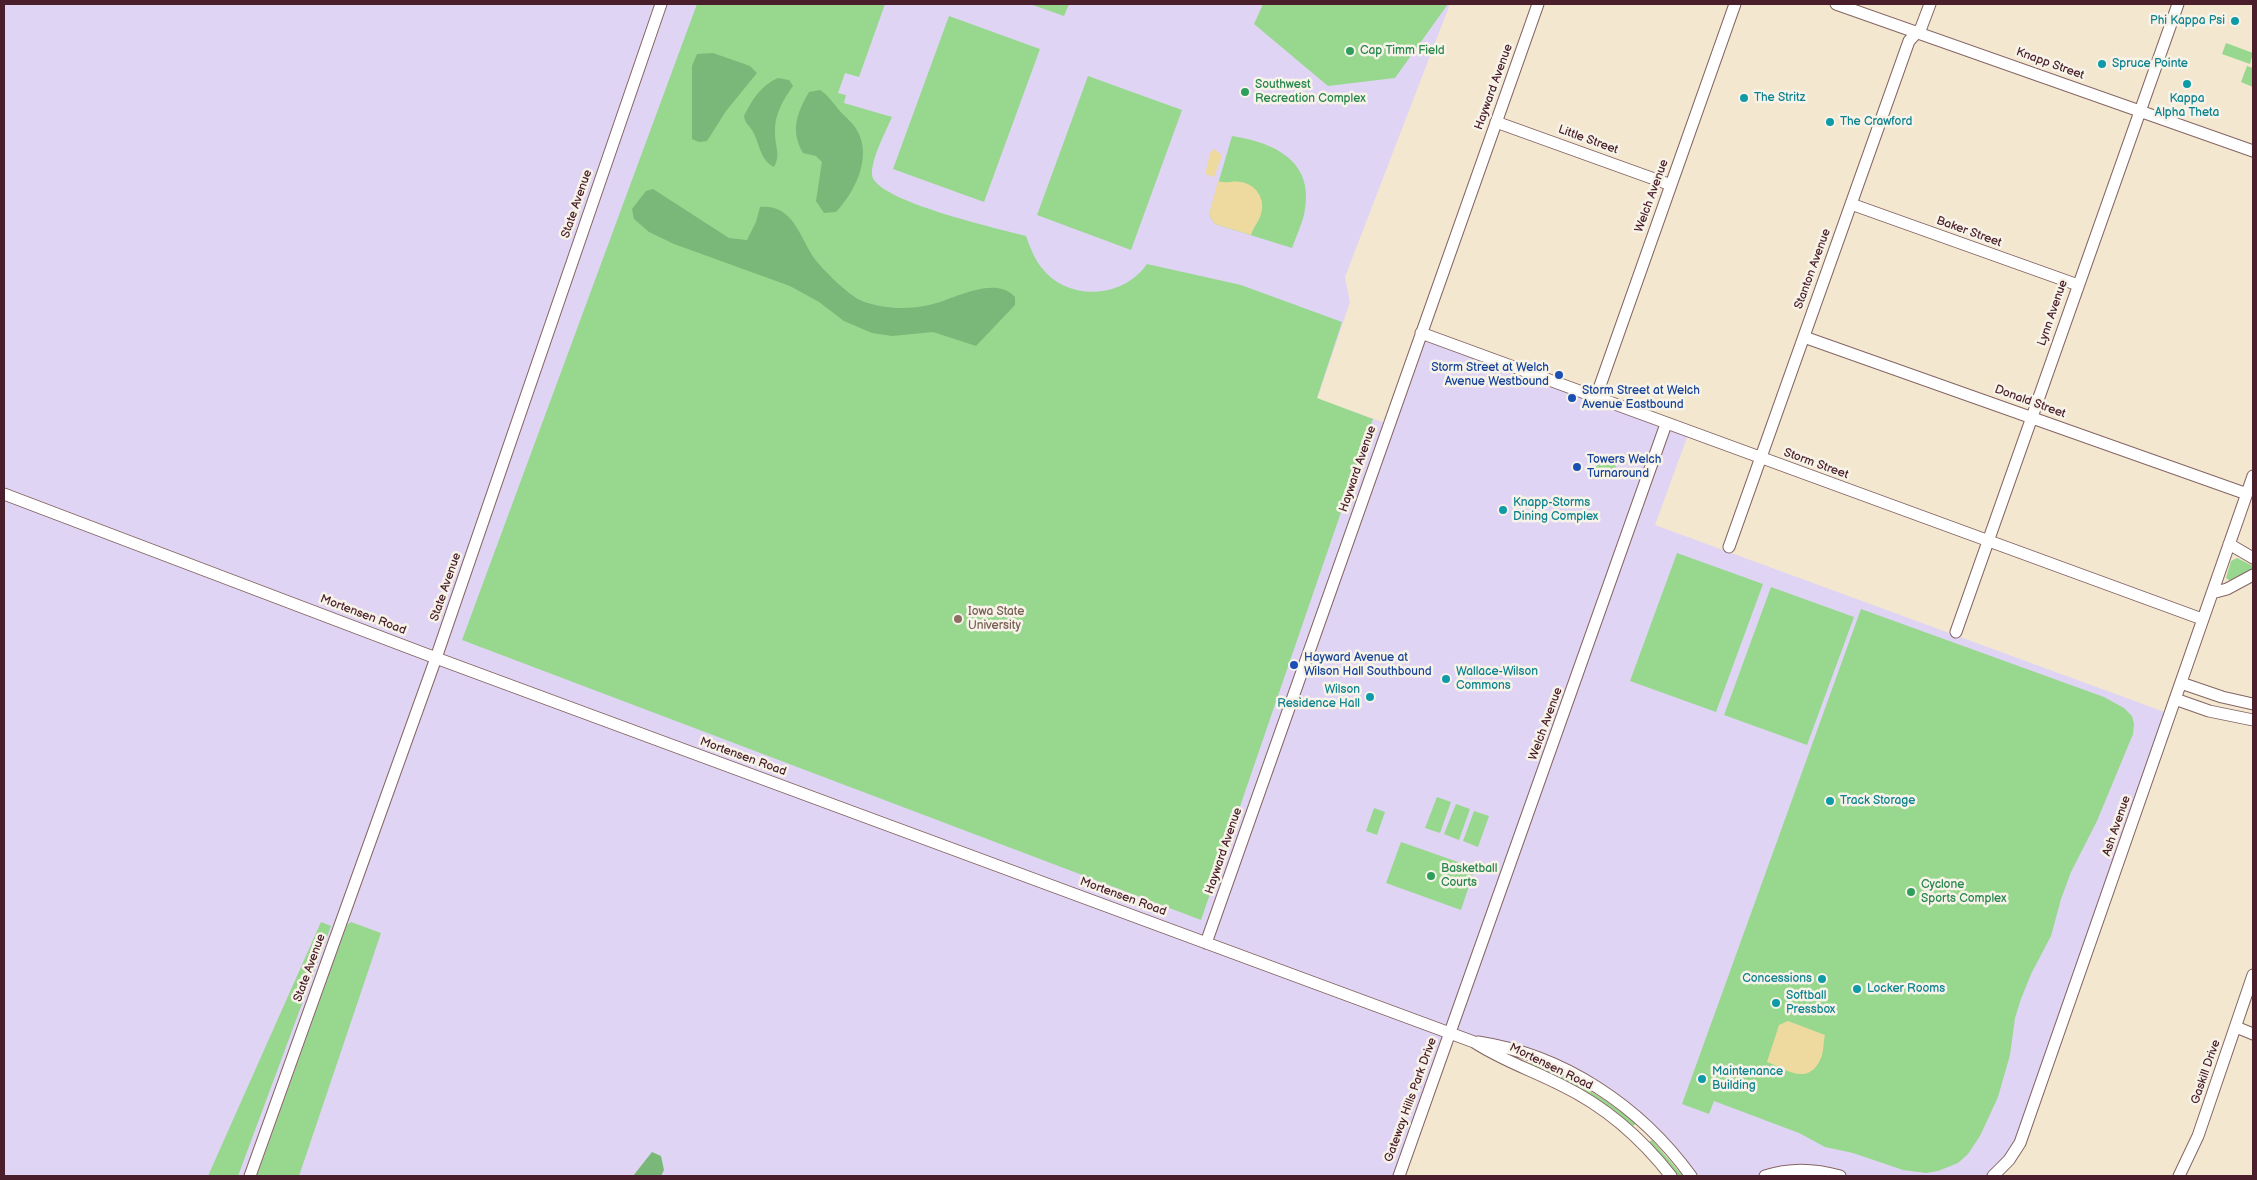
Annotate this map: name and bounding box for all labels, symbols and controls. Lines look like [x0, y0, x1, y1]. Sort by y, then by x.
place label: Phi Kappa Psi [2150, 14, 2225, 28]
marker: Phi Kappa Psi [2229, 15, 2241, 27]
street label: Hayward Avenue [1472, 42, 1516, 132]
place label: Cap Timm Field [1360, 44, 1445, 58]
marker: Cap Timm Field [1344, 45, 1356, 57]
street label: Knapp Street [2014, 45, 2086, 83]
place label: Spruce Pointe [2112, 57, 2188, 71]
marker: Spruce Pointe [2096, 58, 2108, 70]
place label: Southwest Recreation Complex [1255, 78, 1366, 106]
marker: Kappa Alpha Theta [2181, 78, 2193, 90]
marker: Southwest Recreation Complex [1239, 86, 1251, 98]
place label: The Stritz [1754, 91, 1805, 105]
marker: The Stritz [1738, 92, 1750, 104]
place label: Kappa Alpha Theta [2155, 92, 2219, 120]
place label: The Crawford [1840, 115, 1912, 129]
marker: The Crawford [1824, 116, 1836, 128]
street label: Little Street [1556, 122, 1620, 158]
street label: Welch Avenue [1632, 158, 1672, 234]
street label: State Avenue [559, 168, 595, 240]
street label: Baker Street [1934, 214, 2004, 250]
street label: Stanton Avenue [1792, 227, 1834, 311]
street label: Lynn Avenue [2035, 278, 2071, 348]
place label: Storm Street at Welch Avenue Westbound [1431, 361, 1549, 389]
marker: Storm Street at Welch Avenue Westbound [1553, 369, 1565, 381]
street label: Donald Street [1992, 382, 2068, 422]
place label: Storm Street at Welch Avenue Eastbound [1582, 384, 1700, 412]
marker: Storm Street at Welch Avenue Eastbound [1566, 392, 1578, 404]
street label: Hayward Avenue [1337, 424, 1379, 514]
street label: Storm Street [1782, 446, 1850, 482]
place label: Towers Welch Turnaround [1587, 453, 1661, 481]
marker: Towers Welch Turnaround [1571, 461, 1583, 473]
place label: Knapp-Storms Dining Complex [1513, 496, 1598, 524]
marker: Knapp-Storms Dining Complex [1497, 504, 1509, 516]
street label: State Avenue [428, 551, 464, 623]
street label: Mortensen Road [318, 592, 408, 638]
place label: Iowa State University [968, 605, 1024, 633]
marker: Iowa State University [952, 613, 964, 625]
place label: Hayward Avenue at Wilson Hall Southbound [1304, 651, 1432, 679]
marker: Hayward Avenue at Wilson Hall Southbound [1288, 659, 1300, 671]
place label: Wallace-Wilson Commons [1456, 665, 1538, 693]
marker: Wallace-Wilson Commons [1440, 673, 1452, 685]
place label: Wilson Residence Hall [1277, 683, 1360, 711]
street label: Welch Avenue [1526, 686, 1566, 762]
marker: Wilson Residence Hall [1364, 691, 1376, 703]
street label: Mortensen Road [698, 735, 788, 779]
place label: Track Storage [1840, 794, 1915, 808]
street label: Ash Avenue [2100, 794, 2134, 858]
marker: Track Storage [1824, 795, 1836, 807]
street label: Hayward Avenue [1203, 806, 1245, 896]
place label: Basketball Courts [1441, 862, 1497, 890]
marker: Basketball Courts [1425, 870, 1437, 882]
street label: Mortensen Road [1078, 875, 1168, 919]
place label: Cyclone Sports Complex [1921, 878, 2007, 906]
marker: Cyclone Sports Complex [1905, 886, 1917, 898]
street label: State Avenue [291, 932, 329, 1004]
place label: Concessions [1742, 972, 1812, 986]
marker: Concessions [1816, 973, 1828, 985]
place label: Locker Rooms [1867, 982, 1945, 996]
marker: Locker Rooms [1851, 983, 1863, 995]
place label: Softball Pressbox [1786, 989, 1835, 1017]
marker: Softball Pressbox [1770, 997, 1782, 1009]
street label: Gateway Hills Park Drive [1382, 1036, 1440, 1164]
street label: Gaskill Drive [2188, 1038, 2224, 1106]
street label: Mortensen Road [1507, 1041, 1595, 1093]
place label: Maintenance Building [1712, 1065, 1783, 1093]
marker: Maintenance Building [1696, 1073, 1708, 1085]

